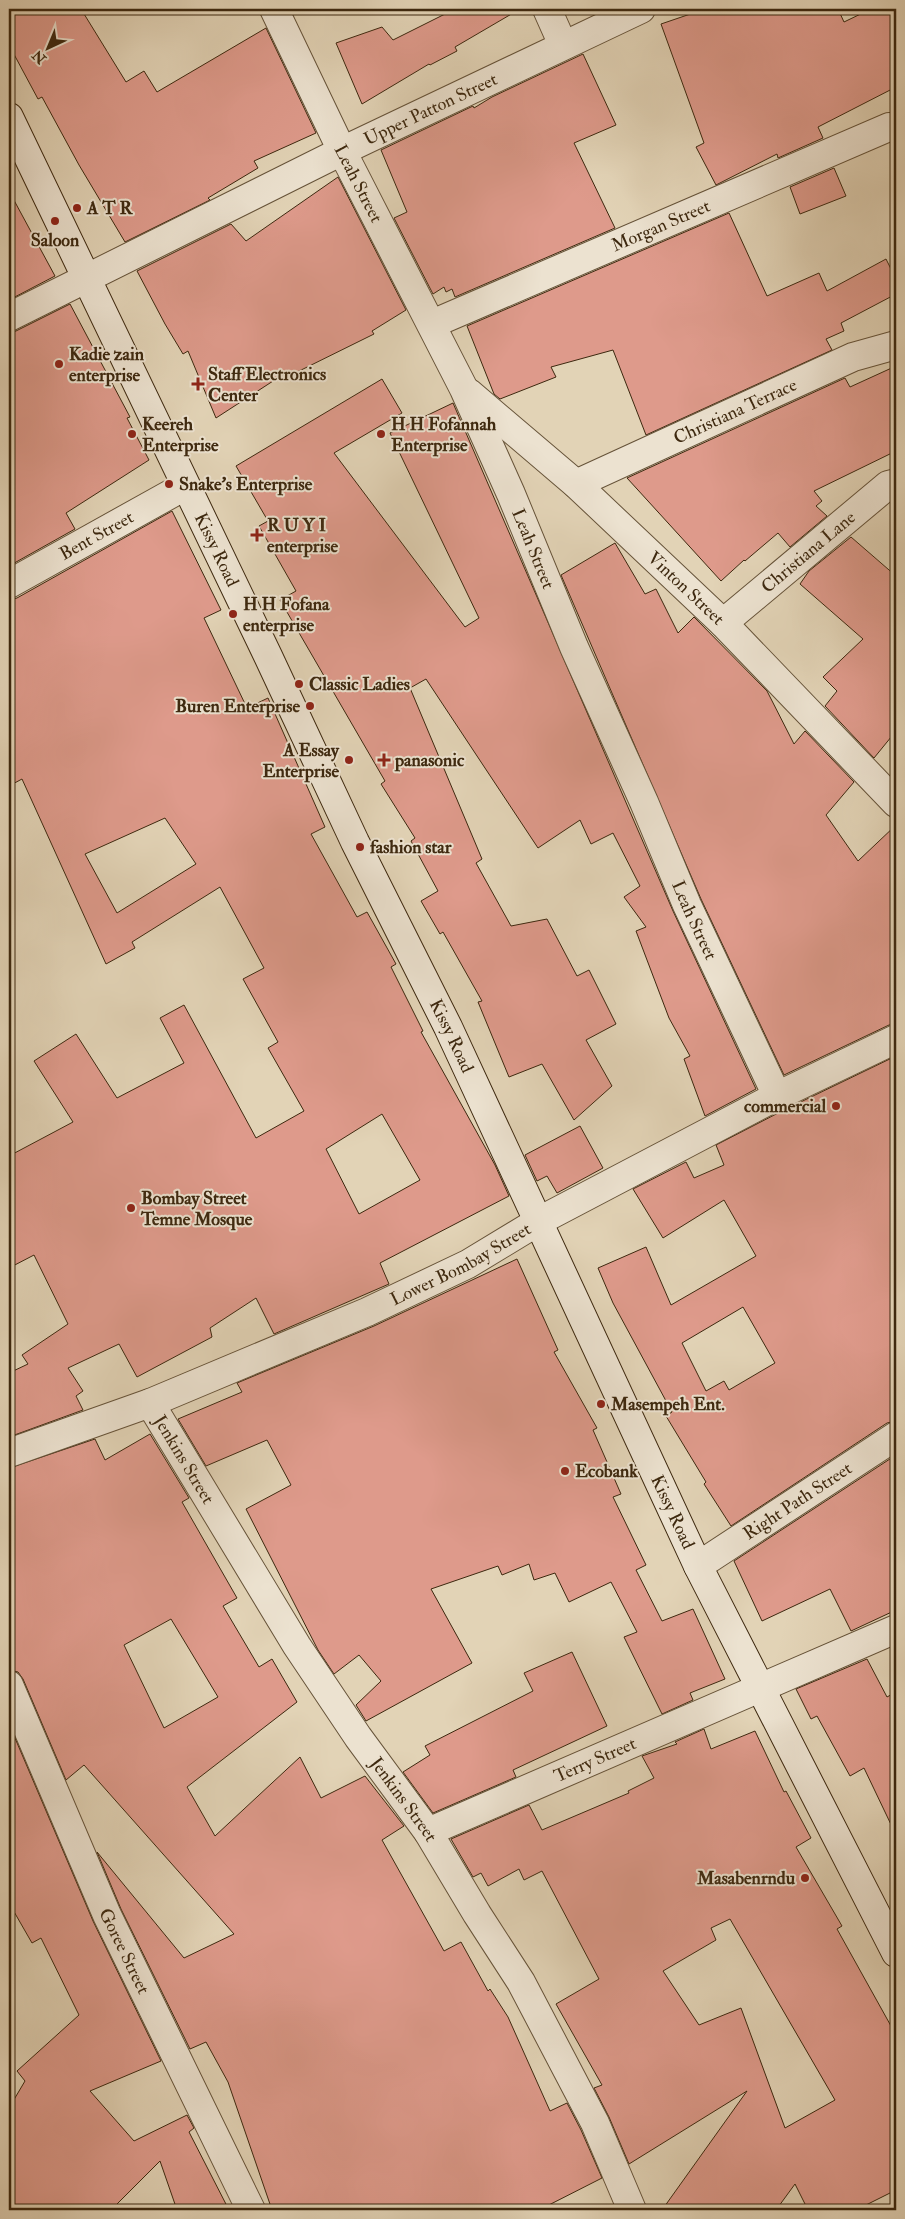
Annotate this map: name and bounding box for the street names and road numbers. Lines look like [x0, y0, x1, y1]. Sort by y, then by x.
street label: Upper Patton Street [360, 68, 501, 151]
street label: Leah Street [329, 141, 388, 227]
street label: Morgan Street [608, 194, 714, 257]
street label: Christiana Terrace [670, 373, 801, 450]
street label: Leah Street [506, 505, 560, 592]
street label: Bent Street [55, 506, 138, 566]
street label: Christiana Lane [757, 506, 861, 598]
street label: Kissy Road [189, 509, 244, 591]
street label: Vinton Street [642, 547, 729, 630]
street label: Leah Street [666, 877, 722, 964]
street label: Kissy Road [424, 995, 479, 1077]
street label: Lower Bombay Street [387, 1218, 535, 1311]
street label: Jenkins Street [148, 1410, 220, 1509]
street label: Right Path Street [739, 1457, 857, 1545]
street label: Kissy Road [645, 1471, 700, 1553]
street label: Terry Street [551, 1732, 640, 1788]
street label: Jenkins Street [364, 1752, 442, 1846]
street label: Goree Street [93, 1904, 155, 1998]

